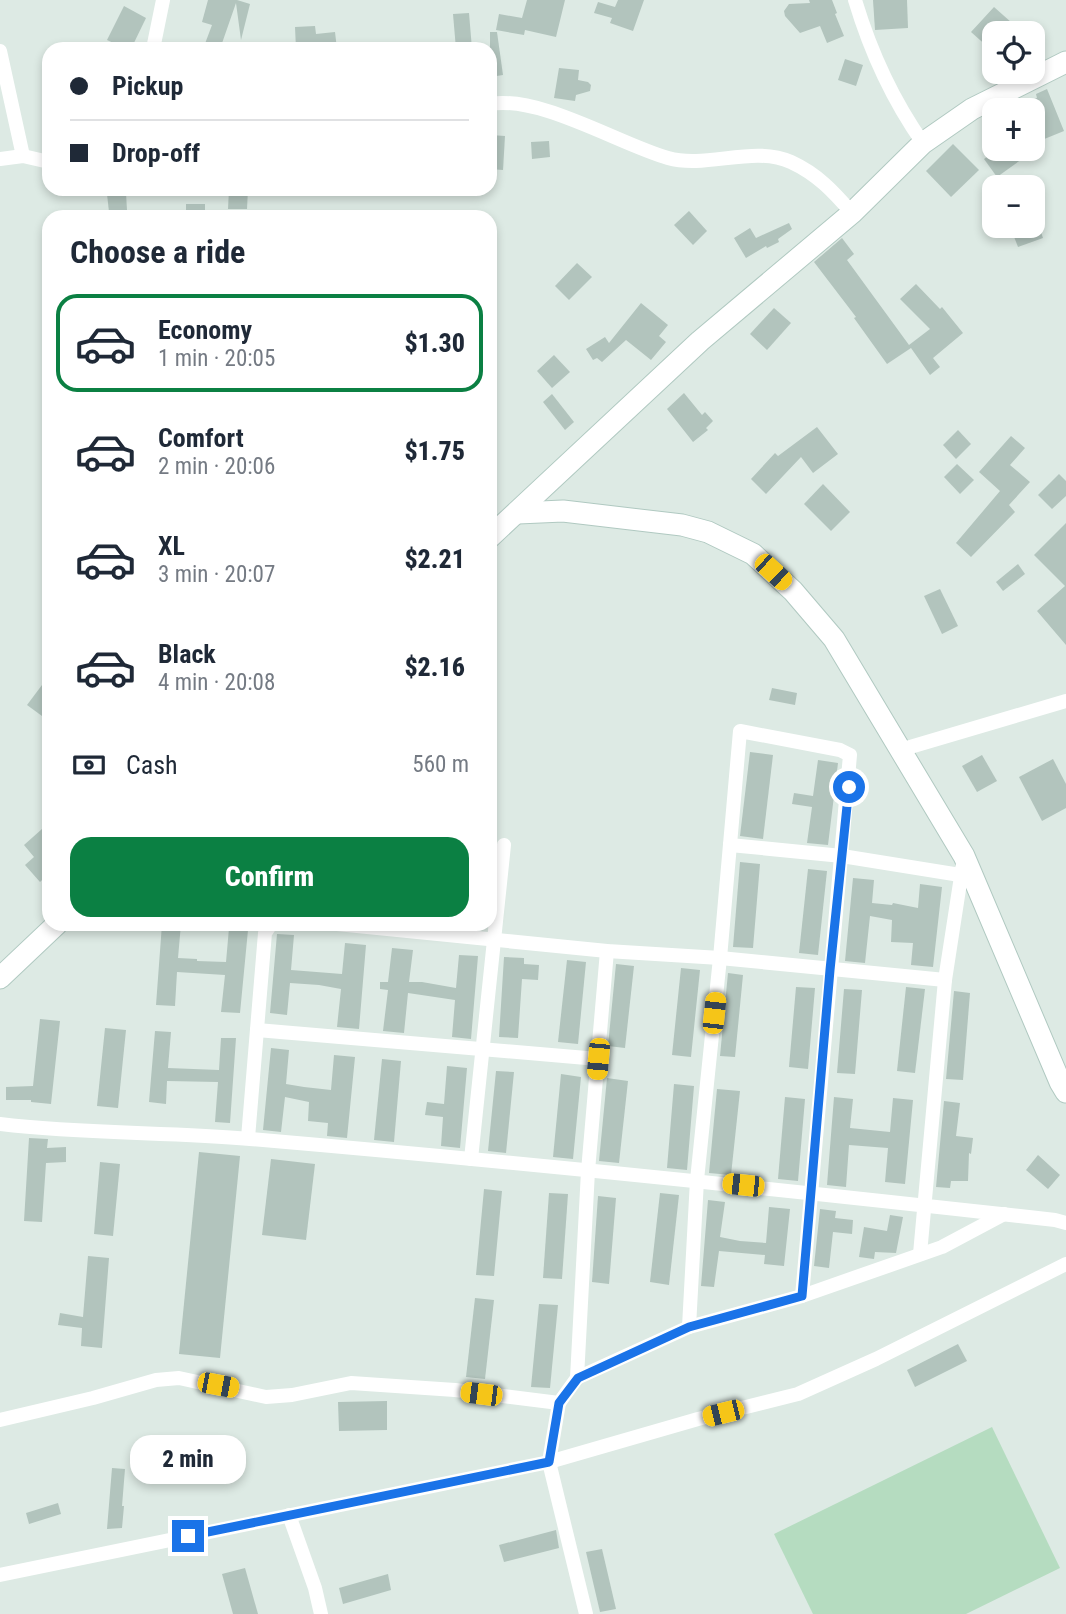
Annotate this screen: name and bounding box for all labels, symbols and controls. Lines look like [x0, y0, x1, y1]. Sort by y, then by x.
map controls [982, 21, 1045, 238]
button: locate [982, 21, 1045, 84]
text: Pickup [112, 71, 183, 101]
button: + [982, 98, 1045, 161]
text: Drop-off [112, 138, 200, 168]
button: − [982, 175, 1045, 238]
text: Choose a ride [70, 233, 245, 271]
icon: car [74, 312, 137, 375]
text: Economy [158, 315, 252, 345]
text: $1.30 [404, 328, 465, 358]
text: 1 min · 20:05 [158, 345, 275, 372]
icon: car [74, 420, 137, 483]
text: Comfort [158, 423, 244, 453]
text: $1.75 [404, 436, 465, 466]
text: 2 min · 20:06 [158, 453, 275, 480]
icon: car [74, 528, 137, 591]
text: XL [158, 531, 185, 561]
text: $2.21 [404, 544, 465, 574]
car [751, 550, 796, 594]
text: 3 min · 20:07 [158, 561, 275, 588]
icon: car [74, 636, 137, 699]
text: Black [158, 639, 216, 669]
text: $2.16 [404, 652, 465, 682]
text: 4 min · 20:08 [158, 669, 275, 696]
icon: cash [70, 746, 108, 784]
text: Cash [126, 750, 178, 780]
text: 560 m [412, 751, 469, 778]
route start [833, 771, 865, 803]
button: Confirm [70, 837, 469, 917]
car [702, 991, 727, 1035]
car [586, 1037, 611, 1081]
car [722, 1172, 765, 1198]
car [196, 1371, 241, 1399]
car [459, 1381, 504, 1407]
car [701, 1398, 746, 1428]
callout: 2 min [130, 1434, 246, 1484]
text: 2 min [162, 1446, 214, 1473]
route end [172, 1520, 204, 1552]

